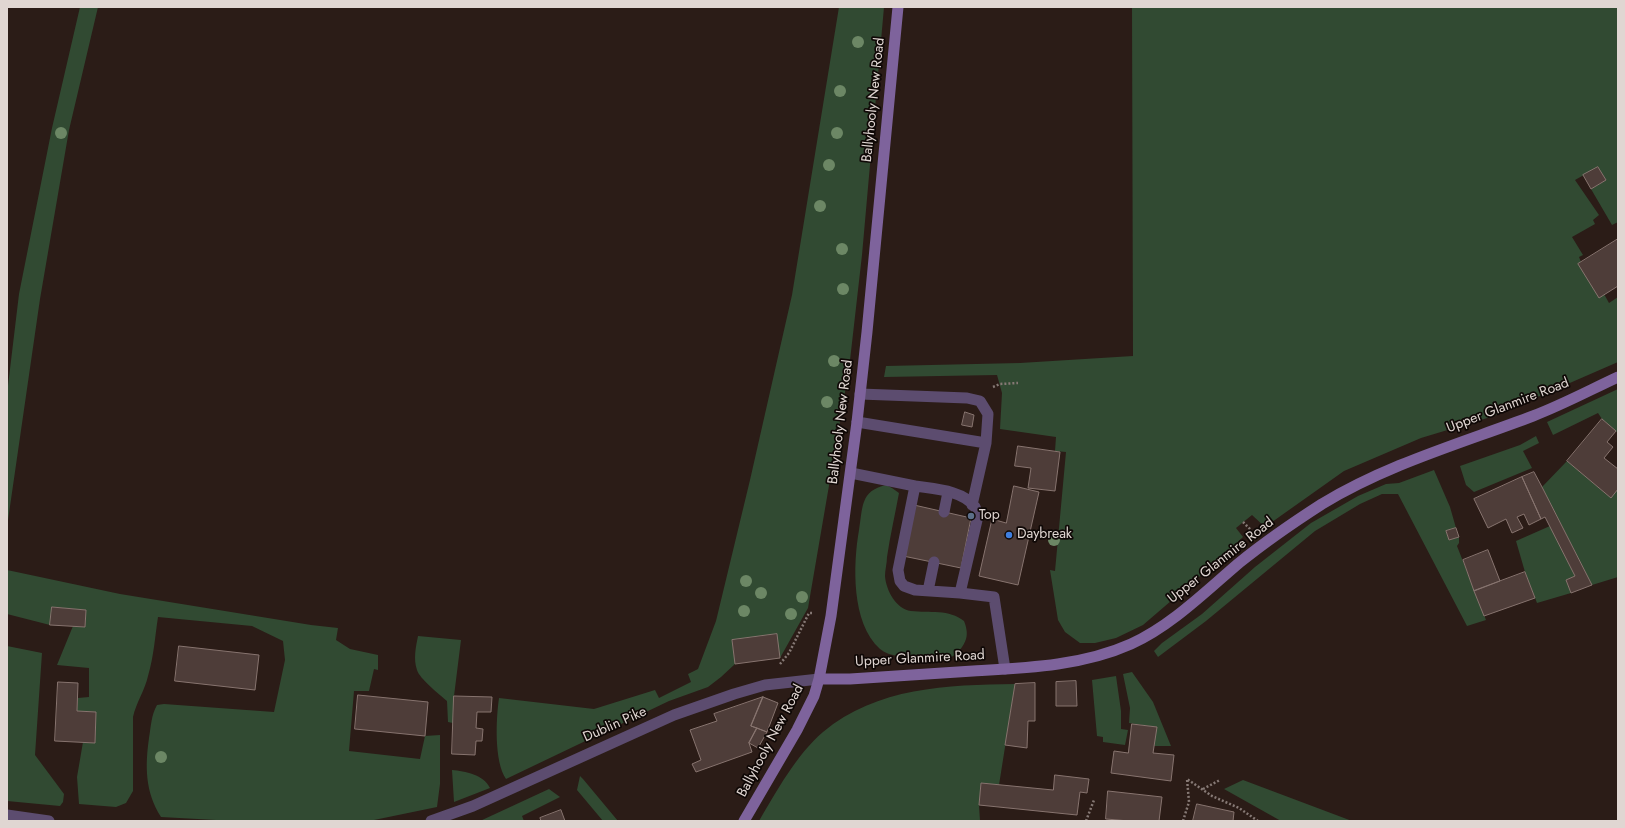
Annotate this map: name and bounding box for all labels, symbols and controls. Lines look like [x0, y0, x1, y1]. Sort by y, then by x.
street label: Ballyhooly New Road [859, 37, 889, 163]
street label: Ballyhooly New Road [825, 359, 857, 485]
street label: Upper Glanmire Road [1444, 375, 1572, 437]
place label: Top [979, 508, 1000, 524]
marker: Top [966, 511, 976, 521]
street label: Upper Glanmire Road [1165, 514, 1277, 608]
place label: Daybreak [1017, 527, 1072, 543]
marker: Daybreak [1004, 530, 1014, 540]
street label: Upper Glanmire Road [855, 647, 985, 671]
street label: Ballyhooly New Road [734, 682, 808, 800]
street label: Dublin Pike [581, 704, 649, 746]

